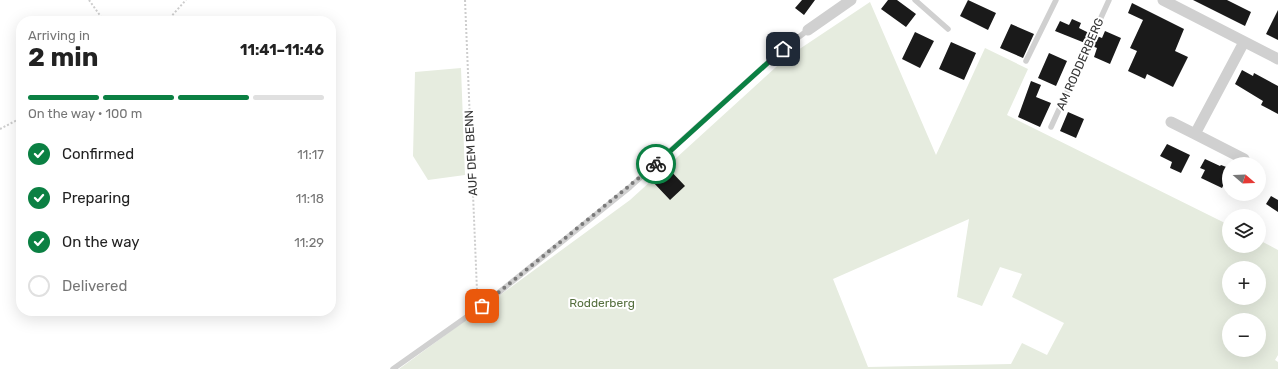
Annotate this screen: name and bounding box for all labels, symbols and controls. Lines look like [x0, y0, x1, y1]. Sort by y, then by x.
street label: AM RODDERBERG [1053, 16, 1107, 112]
text: Arriving in [28, 28, 90, 43]
pin [766, 32, 800, 66]
icon: home [772, 38, 794, 60]
text: 11:41–11:46 [240, 41, 324, 59]
text: 2 min [28, 42, 98, 73]
text: On the way · 100 m [28, 106, 142, 121]
street label: AUF DEM BENN [462, 110, 480, 196]
icon: check [28, 143, 50, 165]
courier [636, 144, 676, 184]
text: Confirmed [62, 145, 134, 163]
text: 11:17 [297, 147, 324, 162]
icon: bike [645, 153, 667, 175]
north arrow [1222, 157, 1266, 201]
map controls [1222, 157, 1266, 357]
icon: check [28, 187, 50, 209]
text: Preparing [62, 189, 130, 207]
text: 11:18 [296, 191, 324, 206]
button: layers [1222, 209, 1266, 253]
icon: check [28, 231, 50, 253]
text: On the way [62, 233, 140, 251]
text: 11:29 [294, 235, 324, 250]
button: + [1222, 261, 1266, 305]
text: Delivered [62, 277, 127, 295]
pin [465, 289, 499, 323]
icon: bag [471, 295, 493, 317]
park label: Rodderberg [569, 296, 635, 310]
button: − [1222, 313, 1266, 357]

